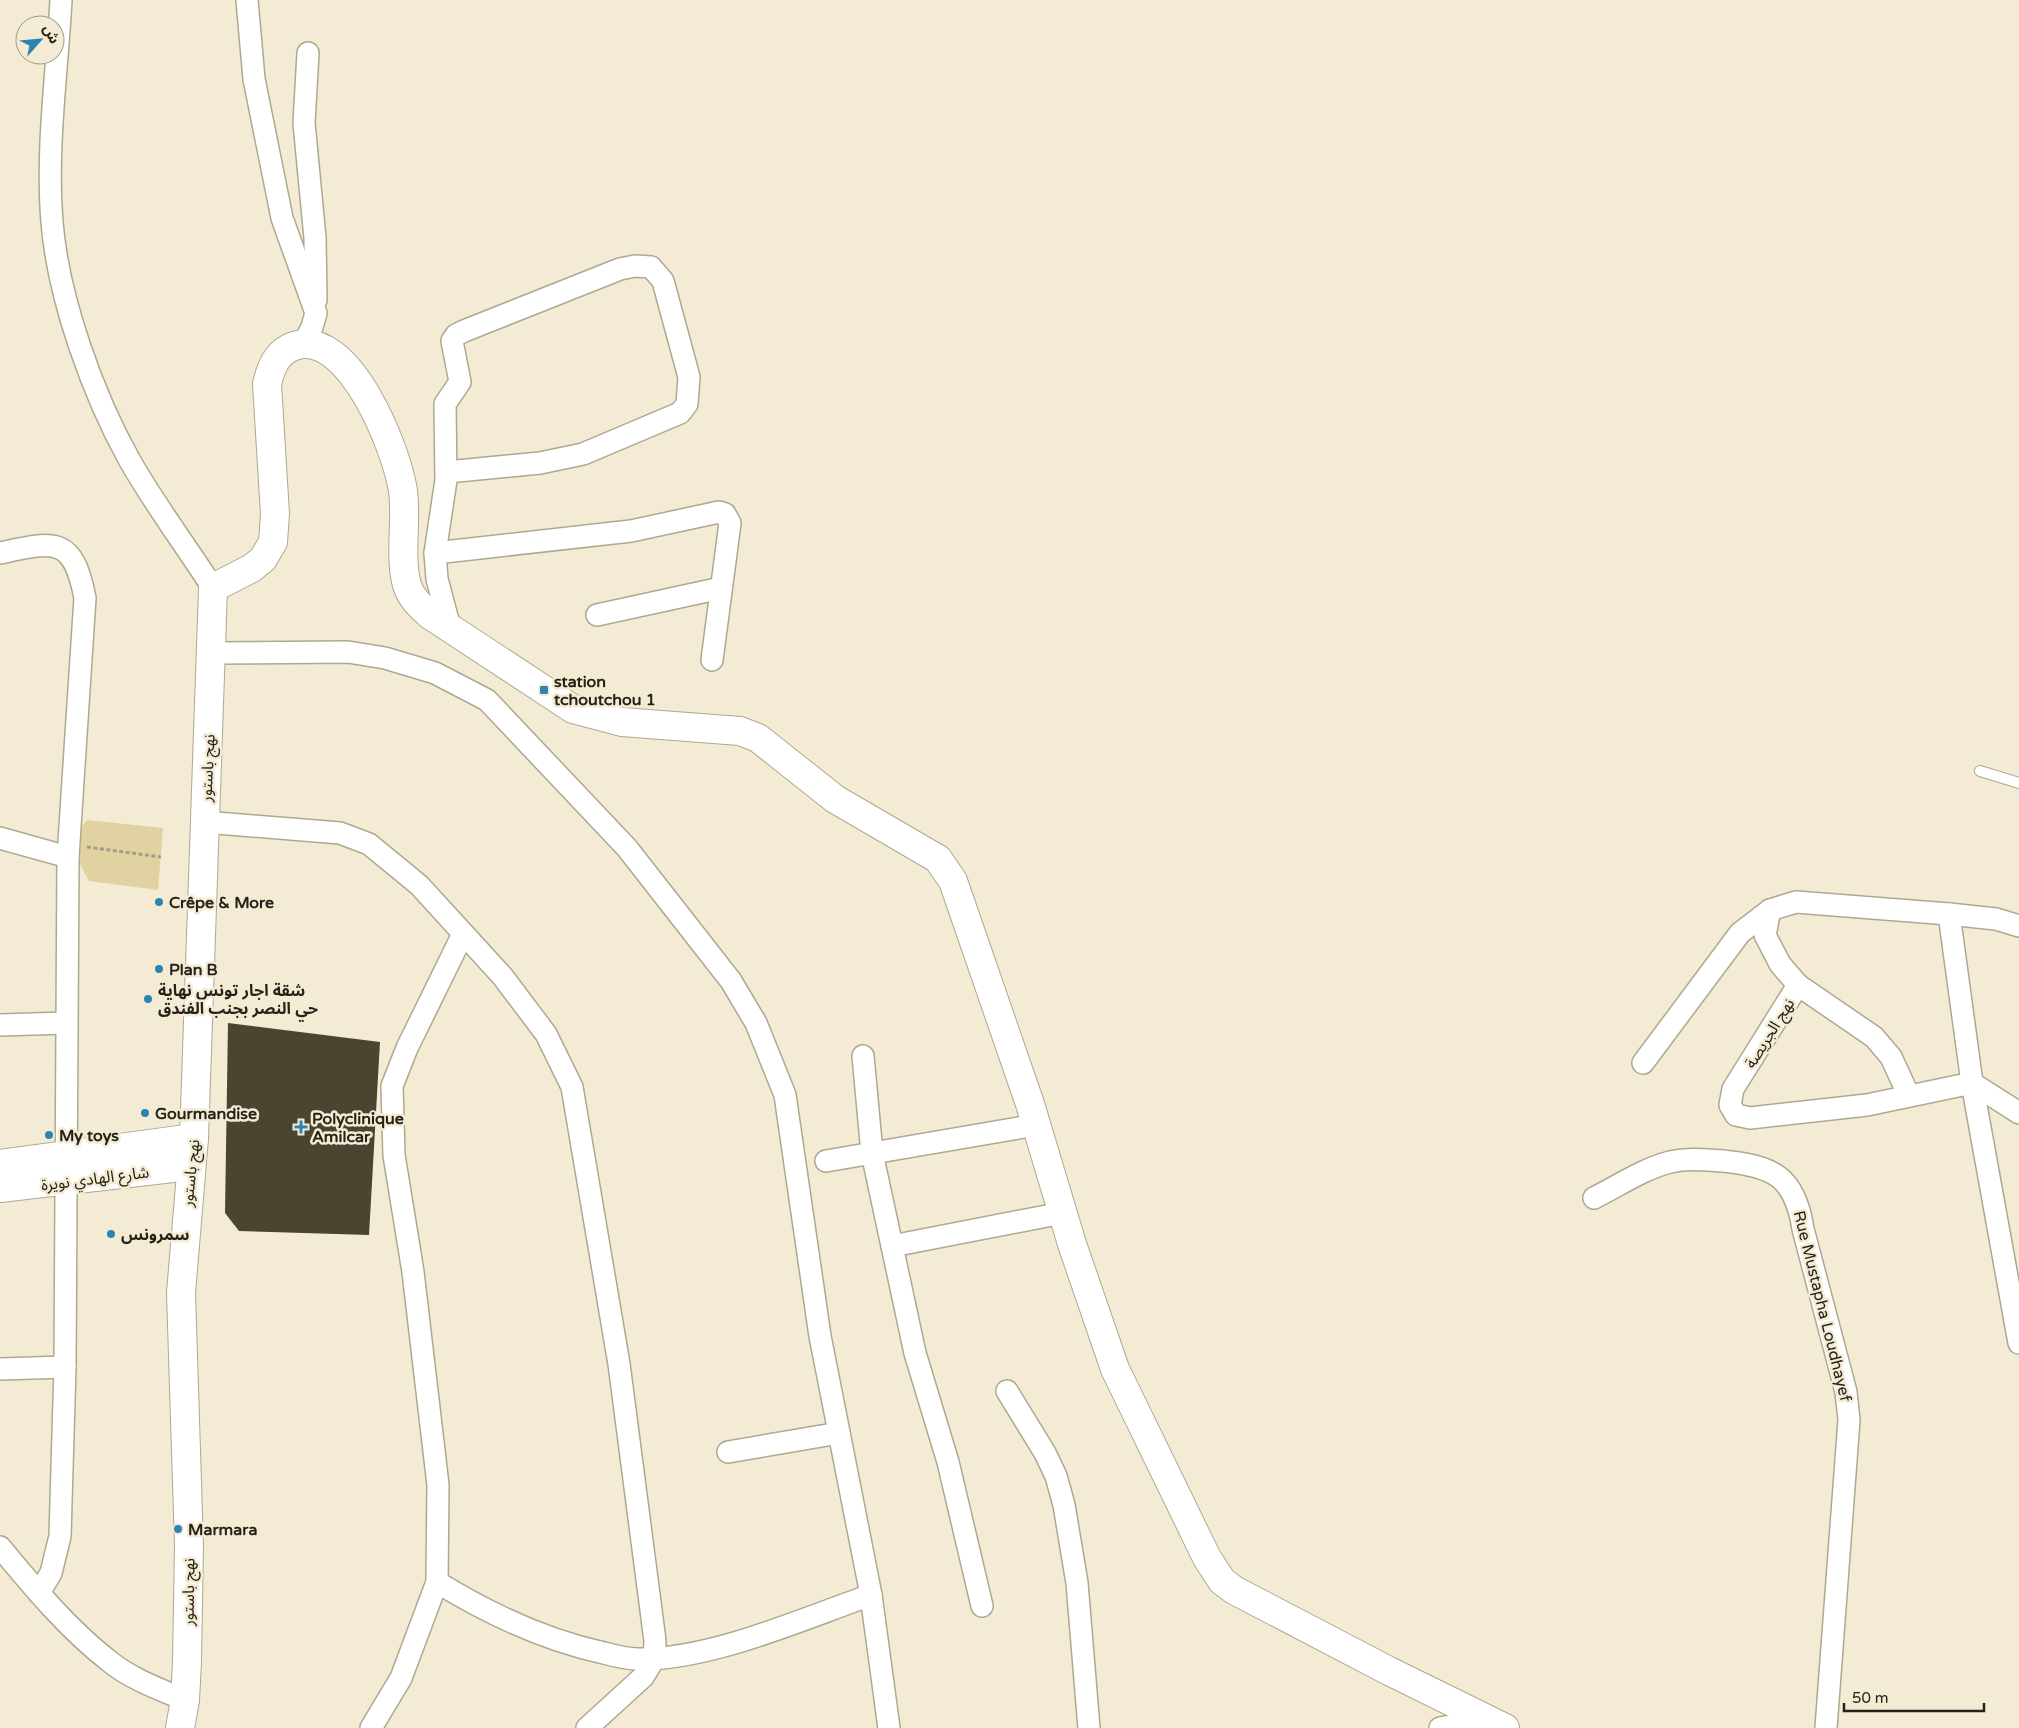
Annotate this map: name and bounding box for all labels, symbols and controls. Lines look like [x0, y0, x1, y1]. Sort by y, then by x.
north arrow [15, 15, 65, 65]
text: ش [39, 22, 63, 47]
place label: station tchoutchou 1 [553, 672, 656, 710]
marker: station tchoutchou 1 [538, 684, 550, 696]
street label: نهج باستور [196, 734, 222, 804]
place label: Crêpe & More [169, 893, 274, 913]
marker: Crêpe & More [153, 896, 165, 908]
place label: Plan B [169, 960, 218, 980]
marker: Plan B [153, 963, 165, 975]
place label: شقة اجار تونس نهاية حي النصر بجنب الفندق [158, 981, 318, 1022]
marker: شقة اجار تونس نهاية حي النصر بجنب الفندق [142, 993, 154, 1005]
street label: نهج الجريصة [1741, 995, 1801, 1073]
place label: Gourmandise [155, 1104, 257, 1124]
marker: Gourmandise [139, 1107, 151, 1119]
place label: Polyclinique Amilcar [312, 1109, 404, 1147]
marker: Polyclinique Amilcar [294, 1120, 308, 1134]
place label: My toys [59, 1126, 119, 1146]
marker: My toys [43, 1129, 55, 1141]
street label: نهج باستور [177, 1138, 206, 1209]
street label: شارع الهادي نويرة [40, 1162, 151, 1198]
street label: Rue Mustapha Loudhayef [1789, 1209, 1856, 1405]
place label: سمرونس [121, 1225, 189, 1245]
marker: سمرونس [105, 1228, 117, 1240]
place label: Marmara [188, 1520, 257, 1540]
marker: Marmara [172, 1523, 184, 1535]
street label: نهج باستور [178, 1558, 202, 1627]
scale bar [1844, 1680, 1984, 1712]
text: 50 m [1852, 1689, 1889, 1707]

